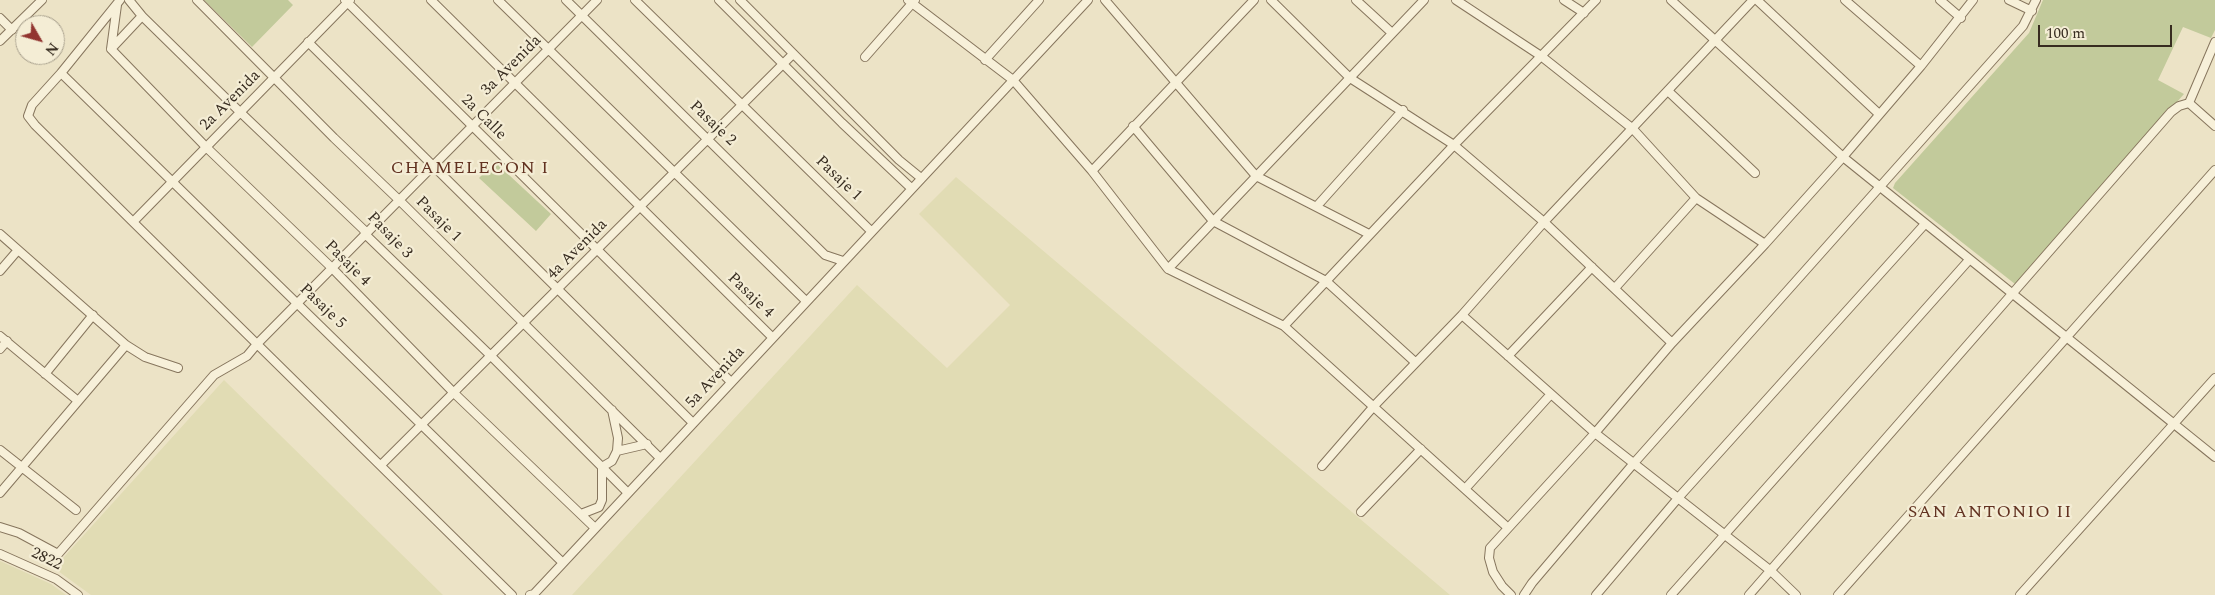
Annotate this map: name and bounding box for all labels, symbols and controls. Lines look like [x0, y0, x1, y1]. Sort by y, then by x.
north arrow [15, 15, 65, 65]
scale bar [2040, 15, 2174, 47]
text: 100 m [2046, 22, 2085, 45]
street label: 3a Avenida [478, 32, 546, 100]
text: N [40, 38, 63, 60]
street label: 2a Avenida [197, 67, 265, 135]
street label: 2a Calle [456, 91, 510, 145]
street label: Pasaje 2 [685, 97, 739, 151]
street label: Pasaje 1 [811, 152, 865, 206]
district label: CHAMELECON I [389, 158, 551, 180]
street label: Pasaje 1 [411, 193, 465, 247]
street label: Pasaje 3 [362, 209, 416, 263]
street label: 4a Avenida [544, 216, 612, 284]
street label: Pasaje 4 [320, 237, 374, 291]
street label: Pasaje 4 [723, 269, 777, 323]
street label: Pasaje 5 [295, 280, 349, 334]
street label: 5a Avenida [683, 343, 749, 413]
district label: SAN ANTONIO II [1906, 502, 2074, 524]
street label: 2822 [27, 544, 65, 576]

